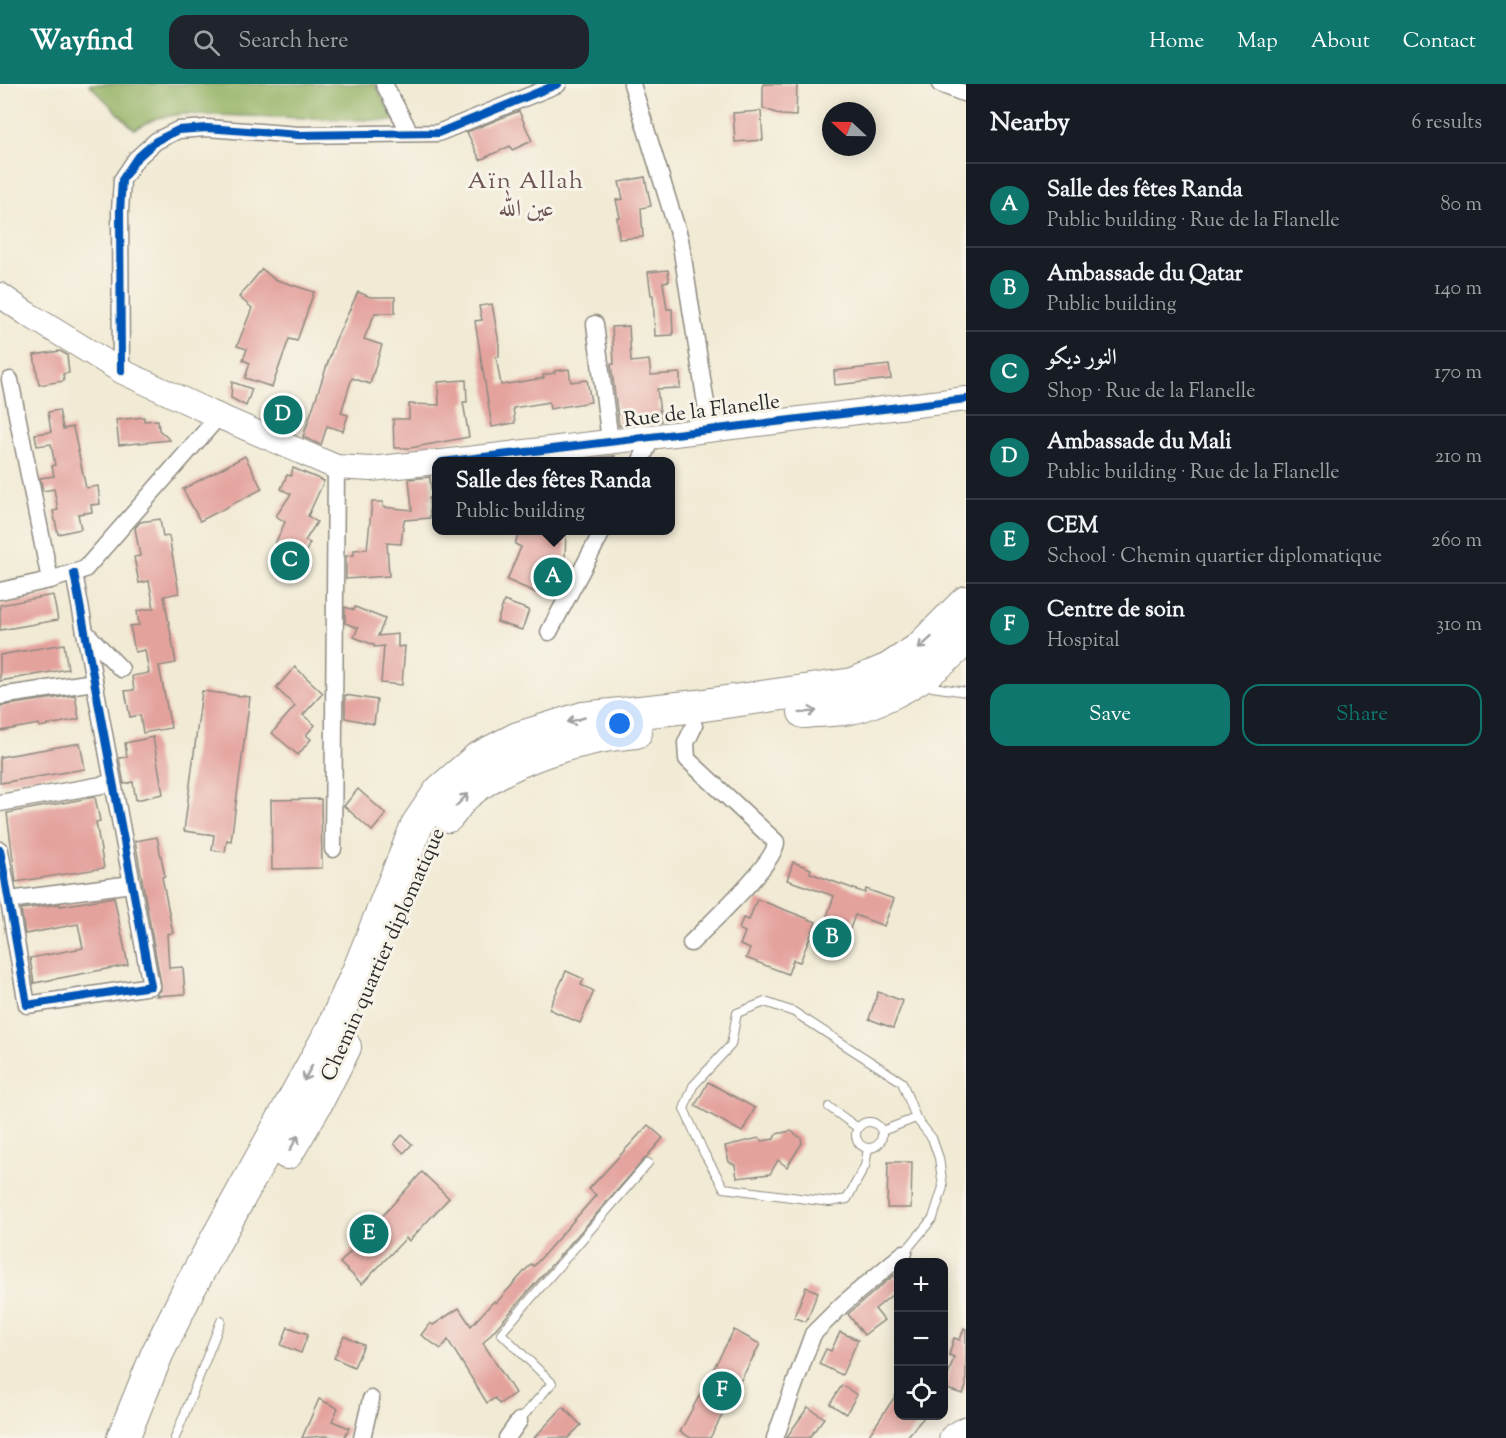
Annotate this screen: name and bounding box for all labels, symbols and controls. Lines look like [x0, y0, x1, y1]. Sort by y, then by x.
search box [169, 15, 589, 69]
text: Wayfind [30, 22, 133, 62]
icon: search [190, 26, 223, 59]
text: Search here [238, 26, 349, 58]
text: Home [1149, 27, 1204, 57]
text: Map [1237, 27, 1278, 57]
text: About [1311, 27, 1370, 57]
text: Contact [1403, 27, 1476, 57]
north arrow [822, 102, 876, 156]
text: Nearby [990, 105, 1070, 142]
text: 6 results [1412, 109, 1482, 138]
district label: Aïn Allah عين الله [467, 165, 585, 227]
text: Salle des fêtes Randa [1047, 175, 1243, 207]
text: A [1001, 191, 1018, 220]
text: 80 m [1441, 191, 1482, 220]
text: Public building · Rue de la Flanelle [1047, 207, 1340, 236]
text: Ambassade du Qatar [1047, 259, 1243, 291]
text: B [1003, 275, 1016, 304]
text: 140 m [1434, 275, 1482, 304]
text: Public building [1047, 291, 1177, 320]
text: النور ديكو [1047, 343, 1117, 375]
text: C [1001, 359, 1018, 388]
text: 170 m [1434, 359, 1482, 388]
text: Shop · Rue de la Flanelle [1047, 378, 1255, 407]
street label: Rue de la Flanelle [622, 388, 782, 436]
pin: D [264, 392, 302, 438]
text: Ambassade du Mali [1047, 427, 1232, 459]
text: D [1002, 443, 1017, 472]
text: 210 m [1435, 443, 1482, 472]
popup [432, 457, 675, 535]
text: Public building · Rue de la Flanelle [1047, 459, 1340, 488]
text: Salle des fêtes Randa [456, 466, 651, 498]
text: Public building [456, 498, 585, 527]
text: CEM [1047, 511, 1098, 543]
text: E [1003, 527, 1016, 556]
text: 260 m [1431, 527, 1482, 556]
pin: C [270, 538, 310, 584]
text: School · Chemin quartier diplomatique [1047, 543, 1382, 572]
pin: A [534, 554, 572, 600]
text: Centre de soin [1047, 595, 1185, 627]
text: F [1004, 611, 1015, 640]
text: 310 m [1436, 611, 1482, 640]
text: Hospital [1047, 627, 1120, 656]
one-way arrow [918, 636, 933, 650]
button: Save [990, 684, 1230, 746]
button: Share [1242, 684, 1482, 746]
one-way arrow [798, 706, 817, 717]
your location [605, 709, 634, 738]
one-way arrow [567, 715, 586, 726]
one-way arrow [455, 792, 470, 807]
street label: Chemin quartier diplomatique [314, 823, 454, 1087]
pin: B [812, 916, 852, 960]
one-way arrow [301, 1065, 313, 1082]
one-way arrow [288, 1135, 300, 1152]
pin: E [350, 1212, 388, 1256]
map controls [894, 1258, 948, 1420]
button: + [894, 1258, 948, 1312]
button: − [894, 1312, 948, 1366]
button: locate [894, 1366, 948, 1420]
pin: F [702, 1368, 742, 1414]

